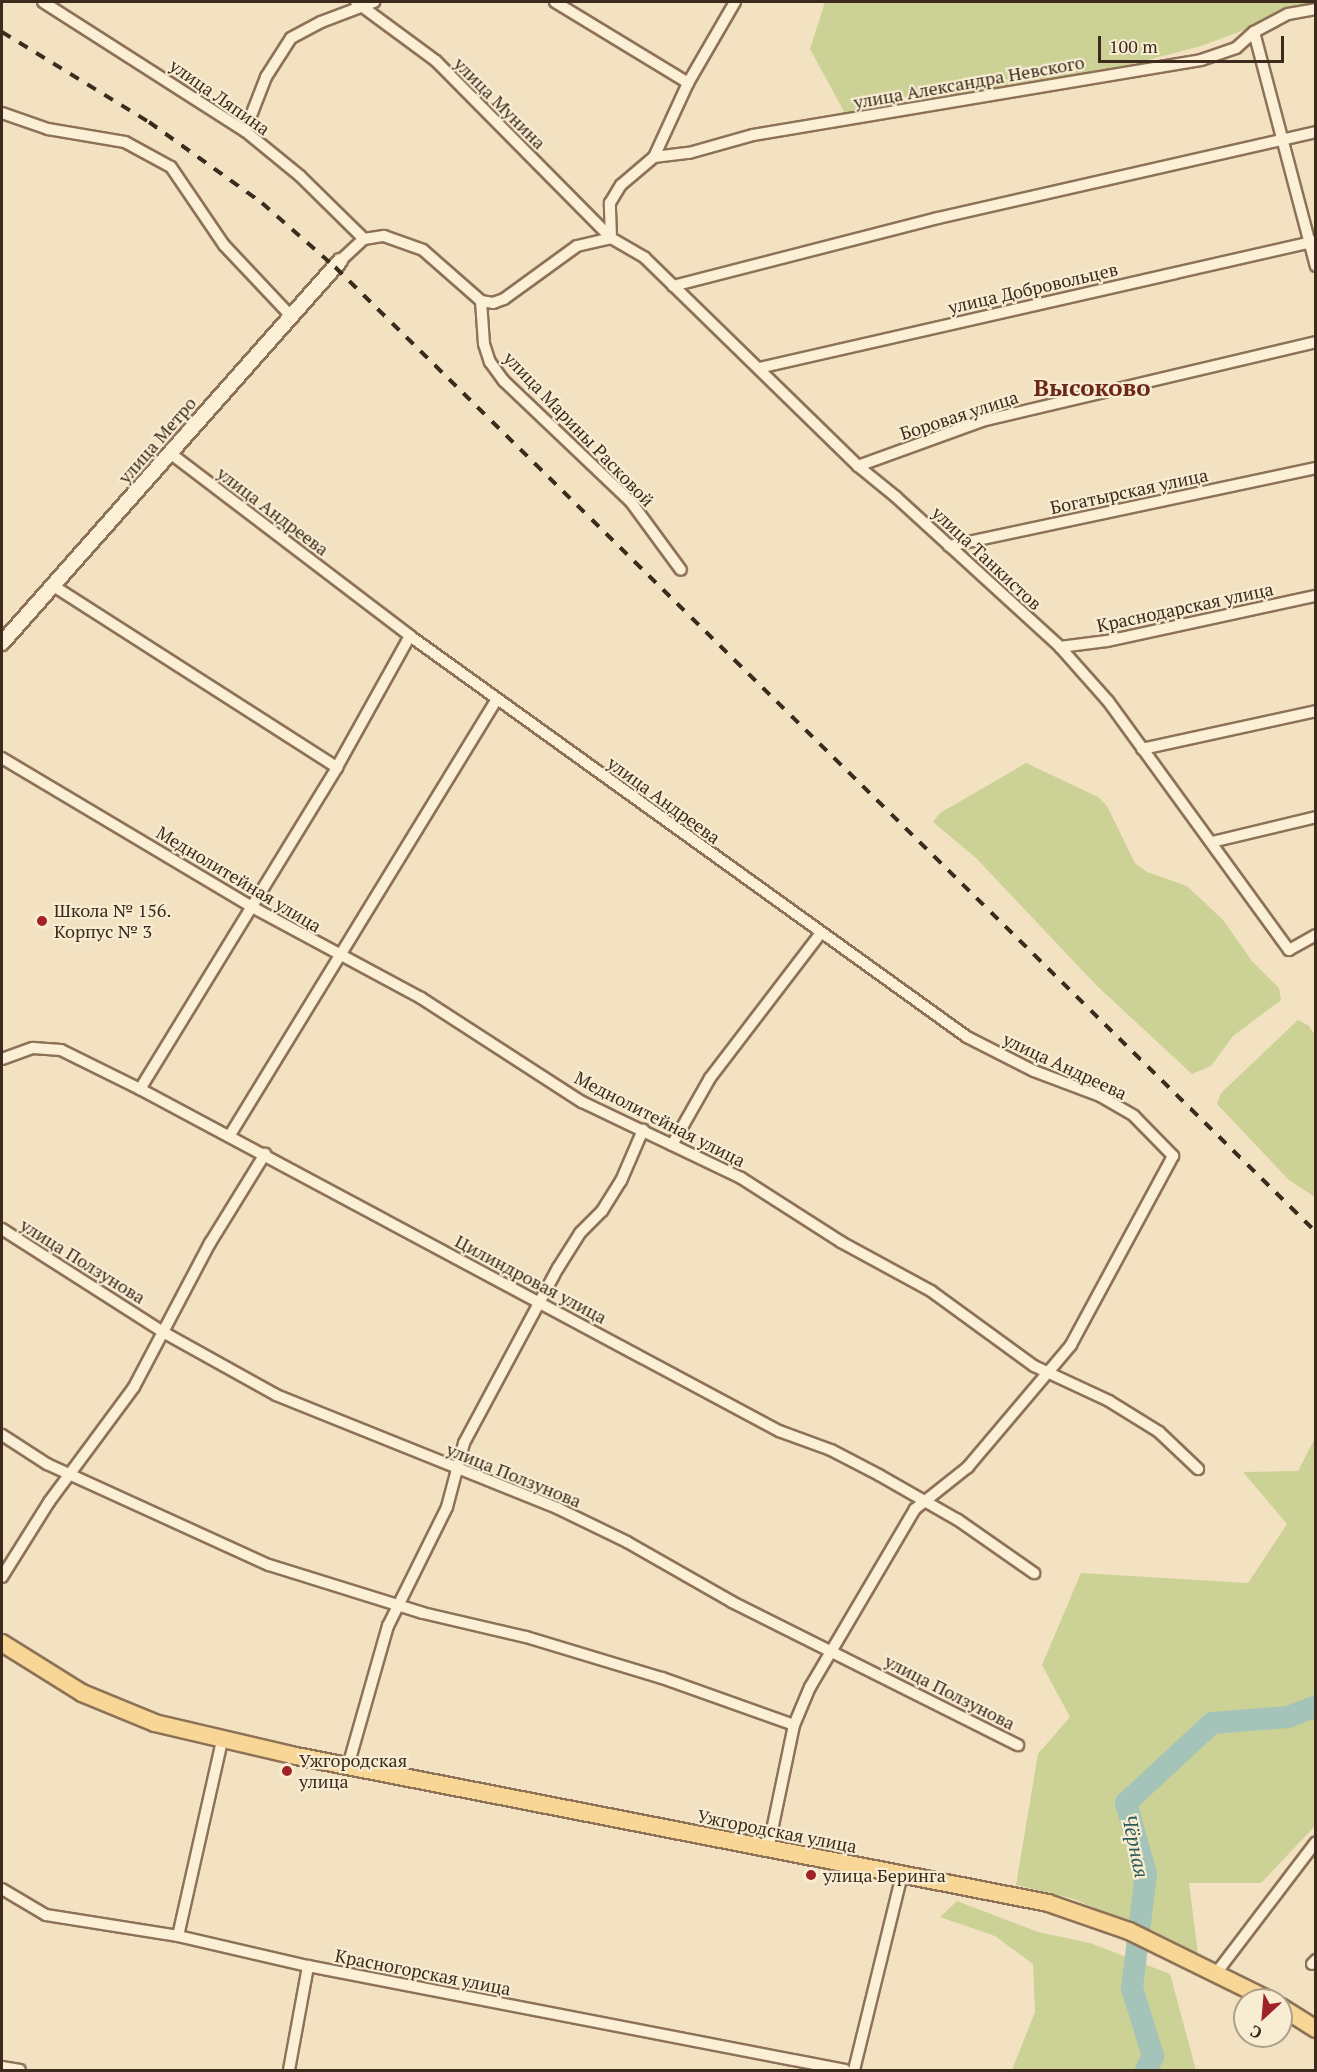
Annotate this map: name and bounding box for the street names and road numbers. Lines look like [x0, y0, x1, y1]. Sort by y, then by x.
street label: улица Александра Невского [852, 51, 1086, 113]
street label: улица Мунина [450, 53, 550, 153]
street label: улица Ляпина [166, 54, 274, 140]
street label: улица Добровольцев [946, 258, 1120, 318]
street label: улица Марины Расковой [499, 347, 659, 511]
street label: Боровая улица [897, 386, 1021, 444]
street label: улица Метро [114, 392, 200, 488]
street label: улица Андреева [213, 462, 333, 560]
street label: Богатырская улица [1048, 464, 1210, 518]
street label: улица Танкистов [928, 502, 1046, 614]
street label: Краснодарская улица [1095, 578, 1275, 636]
street label: улица Андреева [603, 752, 725, 848]
street label: Меднолитейная улица [153, 821, 325, 937]
street label: улица Андреева [999, 1028, 1131, 1104]
street label: Меднолитейная улица [571, 1067, 749, 1171]
street label: улица Ползунова [16, 1214, 150, 1308]
street label: Цилиндровая улица [452, 1230, 610, 1328]
street label: улица Ползунова [443, 1438, 585, 1512]
street label: улица Ползунова [881, 1650, 1019, 1734]
street label: Ужгородская улица [695, 1805, 859, 1857]
street label: Красногорская улица [333, 1944, 513, 2000]

